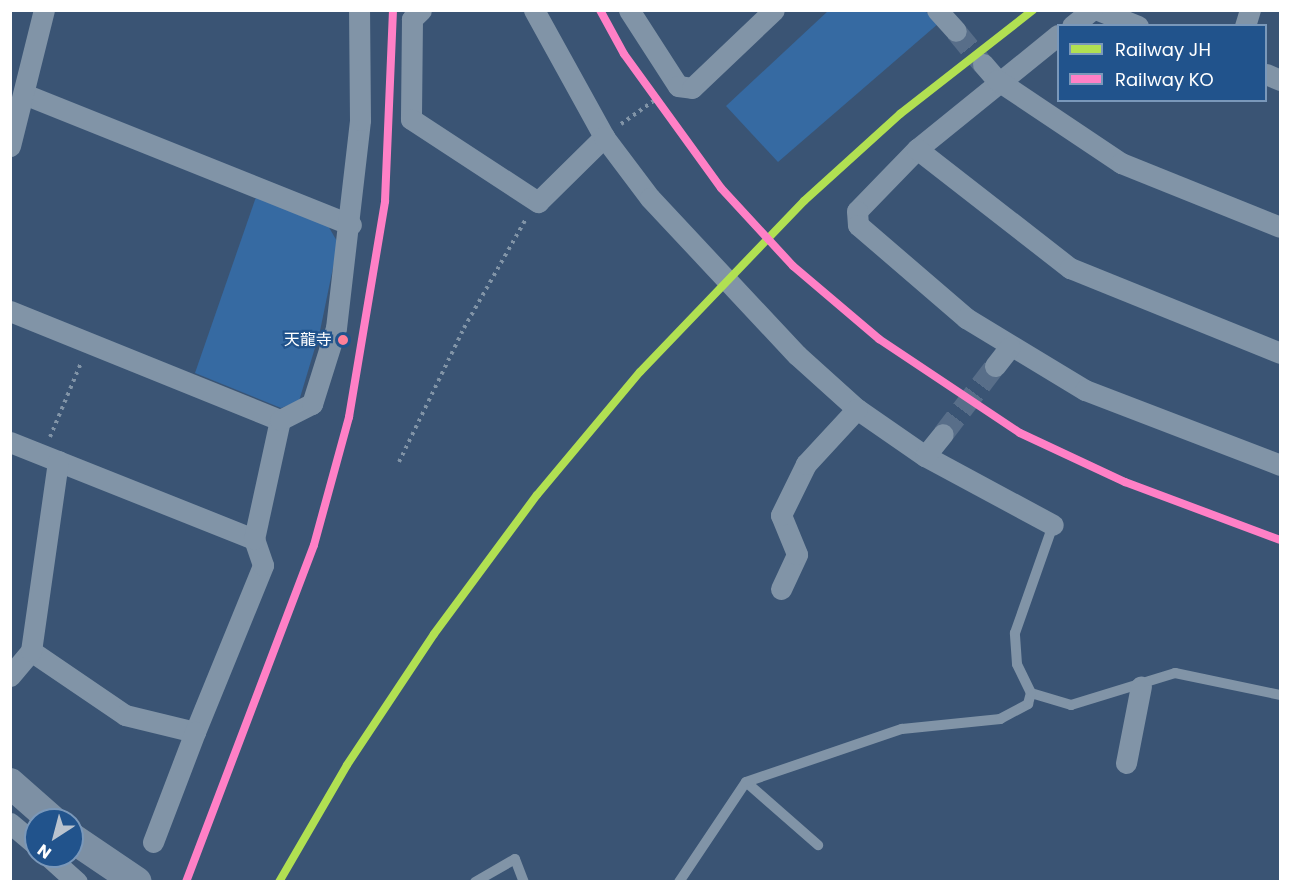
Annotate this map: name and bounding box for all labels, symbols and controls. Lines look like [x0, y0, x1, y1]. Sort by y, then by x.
legend [1057, 24, 1267, 102]
text: Railway JH [1115, 37, 1211, 62]
text: Railway KO [1115, 67, 1214, 92]
place label: 天龍寺 [284, 330, 332, 350]
marker: 天龍寺 [337, 334, 349, 346]
north arrow [24, 808, 84, 868]
text: N [33, 839, 56, 864]

